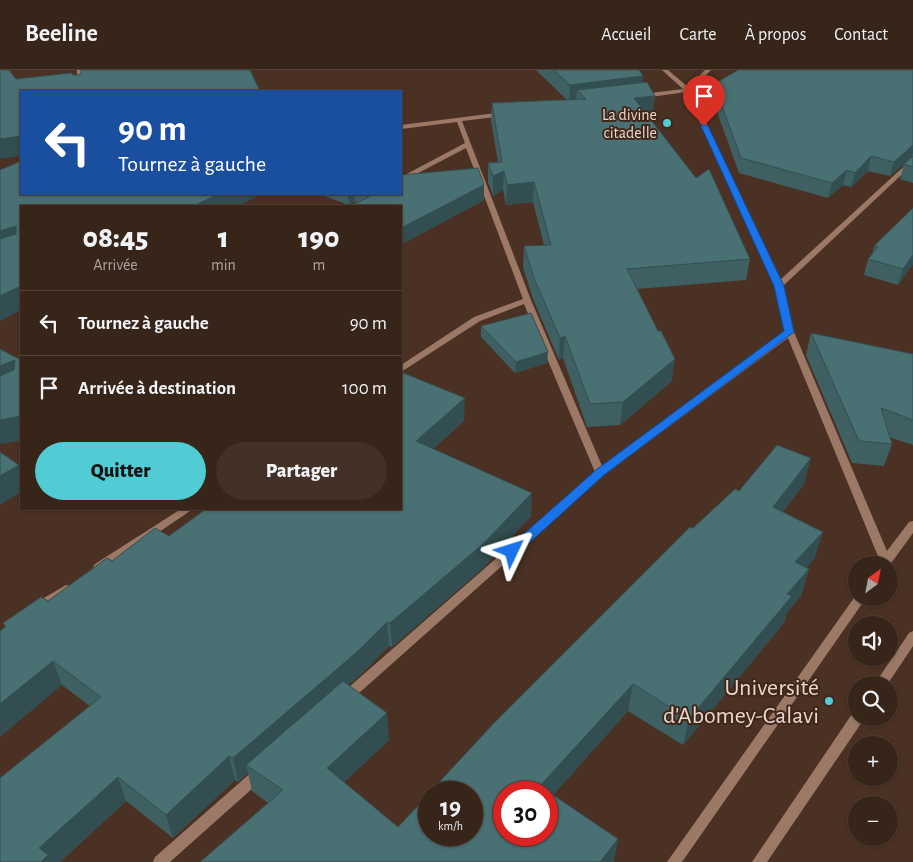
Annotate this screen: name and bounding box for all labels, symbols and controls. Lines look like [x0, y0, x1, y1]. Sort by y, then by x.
text: Beeline [25, 22, 98, 46]
text: Accueil [601, 26, 652, 44]
text: Carte [680, 26, 717, 44]
text: À propos [745, 26, 806, 44]
text: Contact [834, 26, 888, 44]
pin [683, 75, 725, 126]
icon: arrive [690, 82, 718, 110]
place label: La divine citadelle [602, 107, 657, 141]
icon: left [35, 110, 100, 175]
text: 90 m [118, 112, 187, 147]
marker: La divine citadelle [661, 117, 673, 129]
text: Tournez à gauche [118, 153, 266, 175]
text: 08:45 [82, 223, 148, 253]
text: 1 [218, 223, 229, 253]
text: 190 [298, 223, 340, 253]
text: Arrivée [93, 257, 138, 273]
text: min [211, 257, 236, 273]
text: m [313, 257, 325, 273]
icon: left [35, 309, 63, 337]
text: Tournez à gauche [78, 314, 209, 333]
text: 90 m [350, 314, 387, 333]
icon: arrive [35, 374, 63, 402]
text: Arrivée à destination [78, 379, 236, 398]
text: 100 m [342, 379, 387, 398]
button: Quitter [35, 442, 206, 500]
button: Partager [216, 442, 387, 500]
position arrow [485, 524, 537, 576]
north arrow [848, 556, 898, 606]
map controls [848, 556, 898, 846]
button: sound [848, 616, 898, 666]
place label: Université d'Abomey-Calavi [663, 676, 819, 728]
button: search [848, 676, 898, 726]
marker: Université d'Abomey-Calavi [823, 695, 835, 707]
button: + [848, 736, 898, 786]
speed limit sign: 30 [493, 781, 558, 846]
text: 19 [440, 795, 461, 820]
button: − [848, 796, 898, 846]
text: km/h [438, 820, 463, 832]

